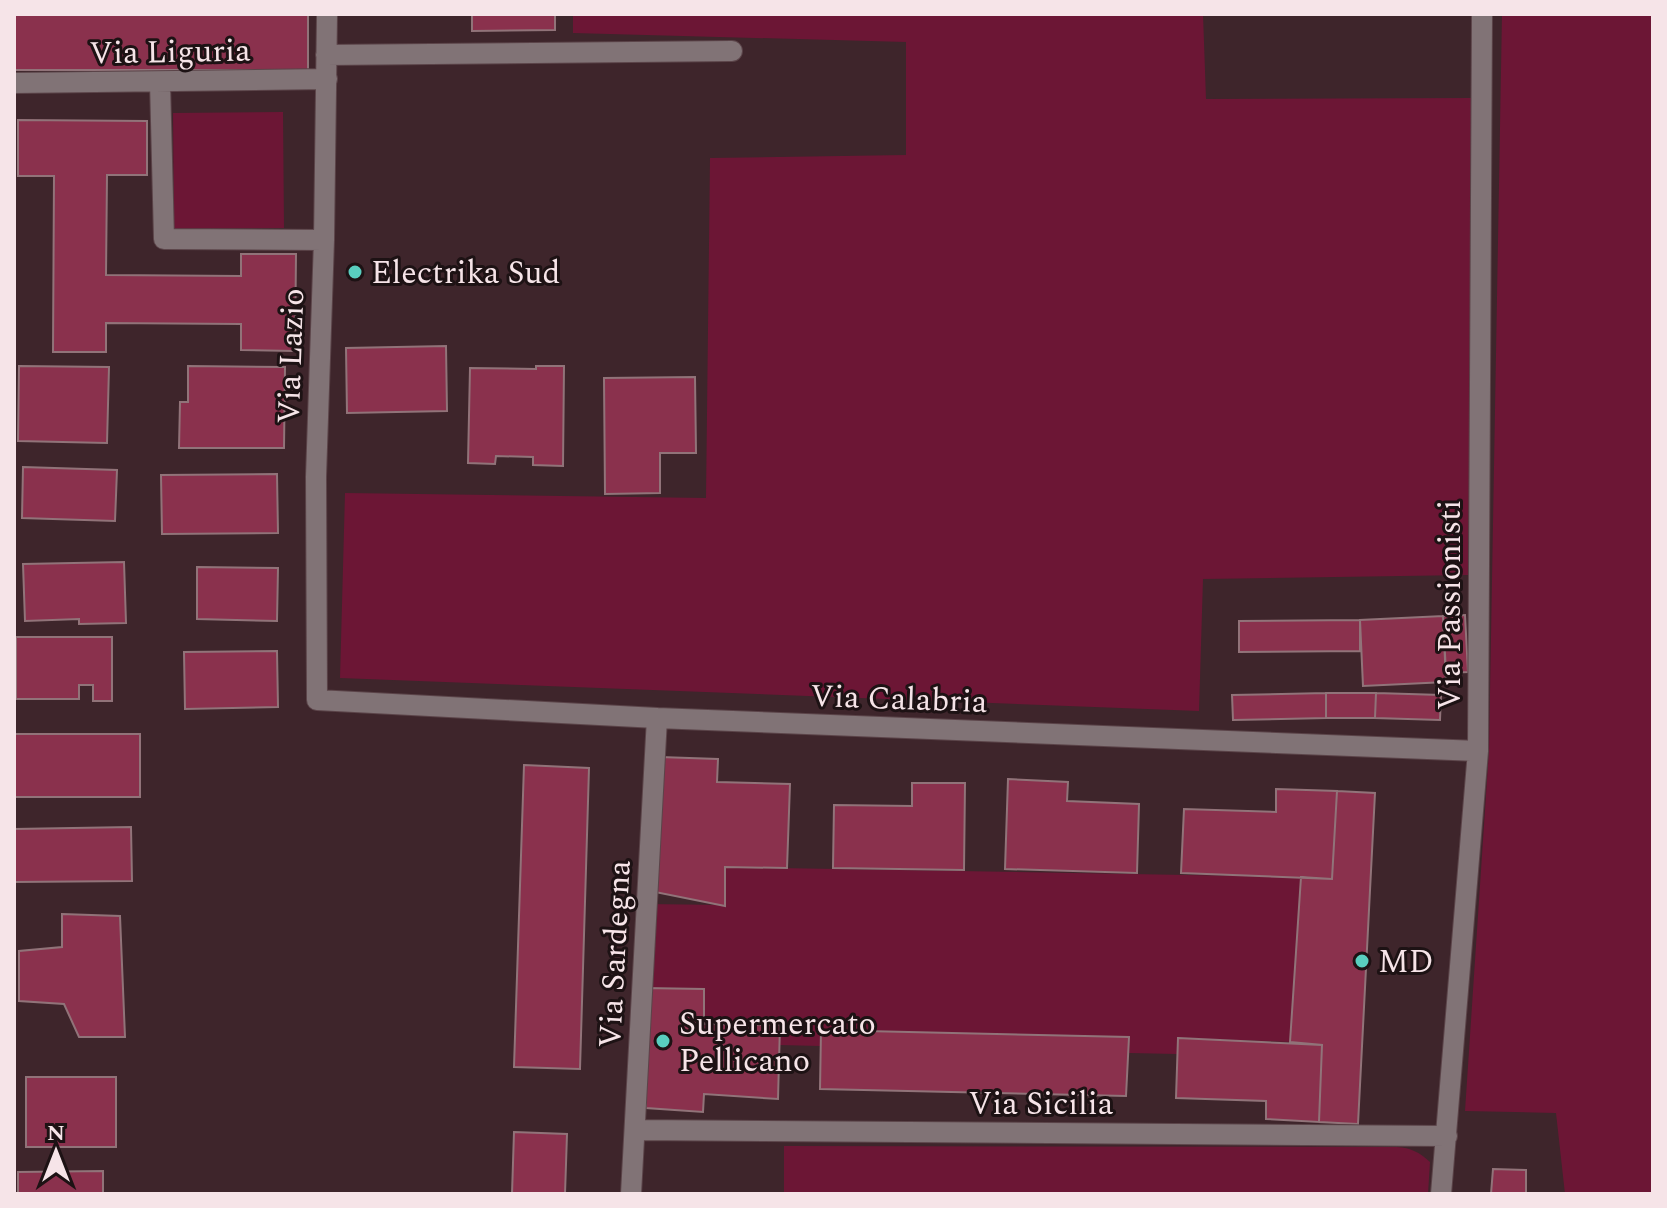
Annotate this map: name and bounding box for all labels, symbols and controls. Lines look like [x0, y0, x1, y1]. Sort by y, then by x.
street label: Via Liguria [89, 27, 251, 78]
place label: Electrika Sud [371, 249, 560, 298]
marker: Electrika Sud [346, 263, 364, 281]
street label: Via Lazio [265, 287, 318, 425]
street label: Via Passionisti [1426, 500, 1475, 710]
street label: Via Calabria [810, 672, 989, 727]
street label: Via Sardegna [586, 859, 645, 1049]
place label: MD [1378, 938, 1434, 987]
marker: MD [1353, 952, 1371, 970]
place label: Supermercato Pellicano [679, 1000, 876, 1086]
marker: Supermercato Pellicano [654, 1032, 672, 1050]
street label: Via Sicilia [969, 1080, 1114, 1129]
north arrow [16, 1112, 96, 1192]
text: N [47, 1117, 65, 1150]

